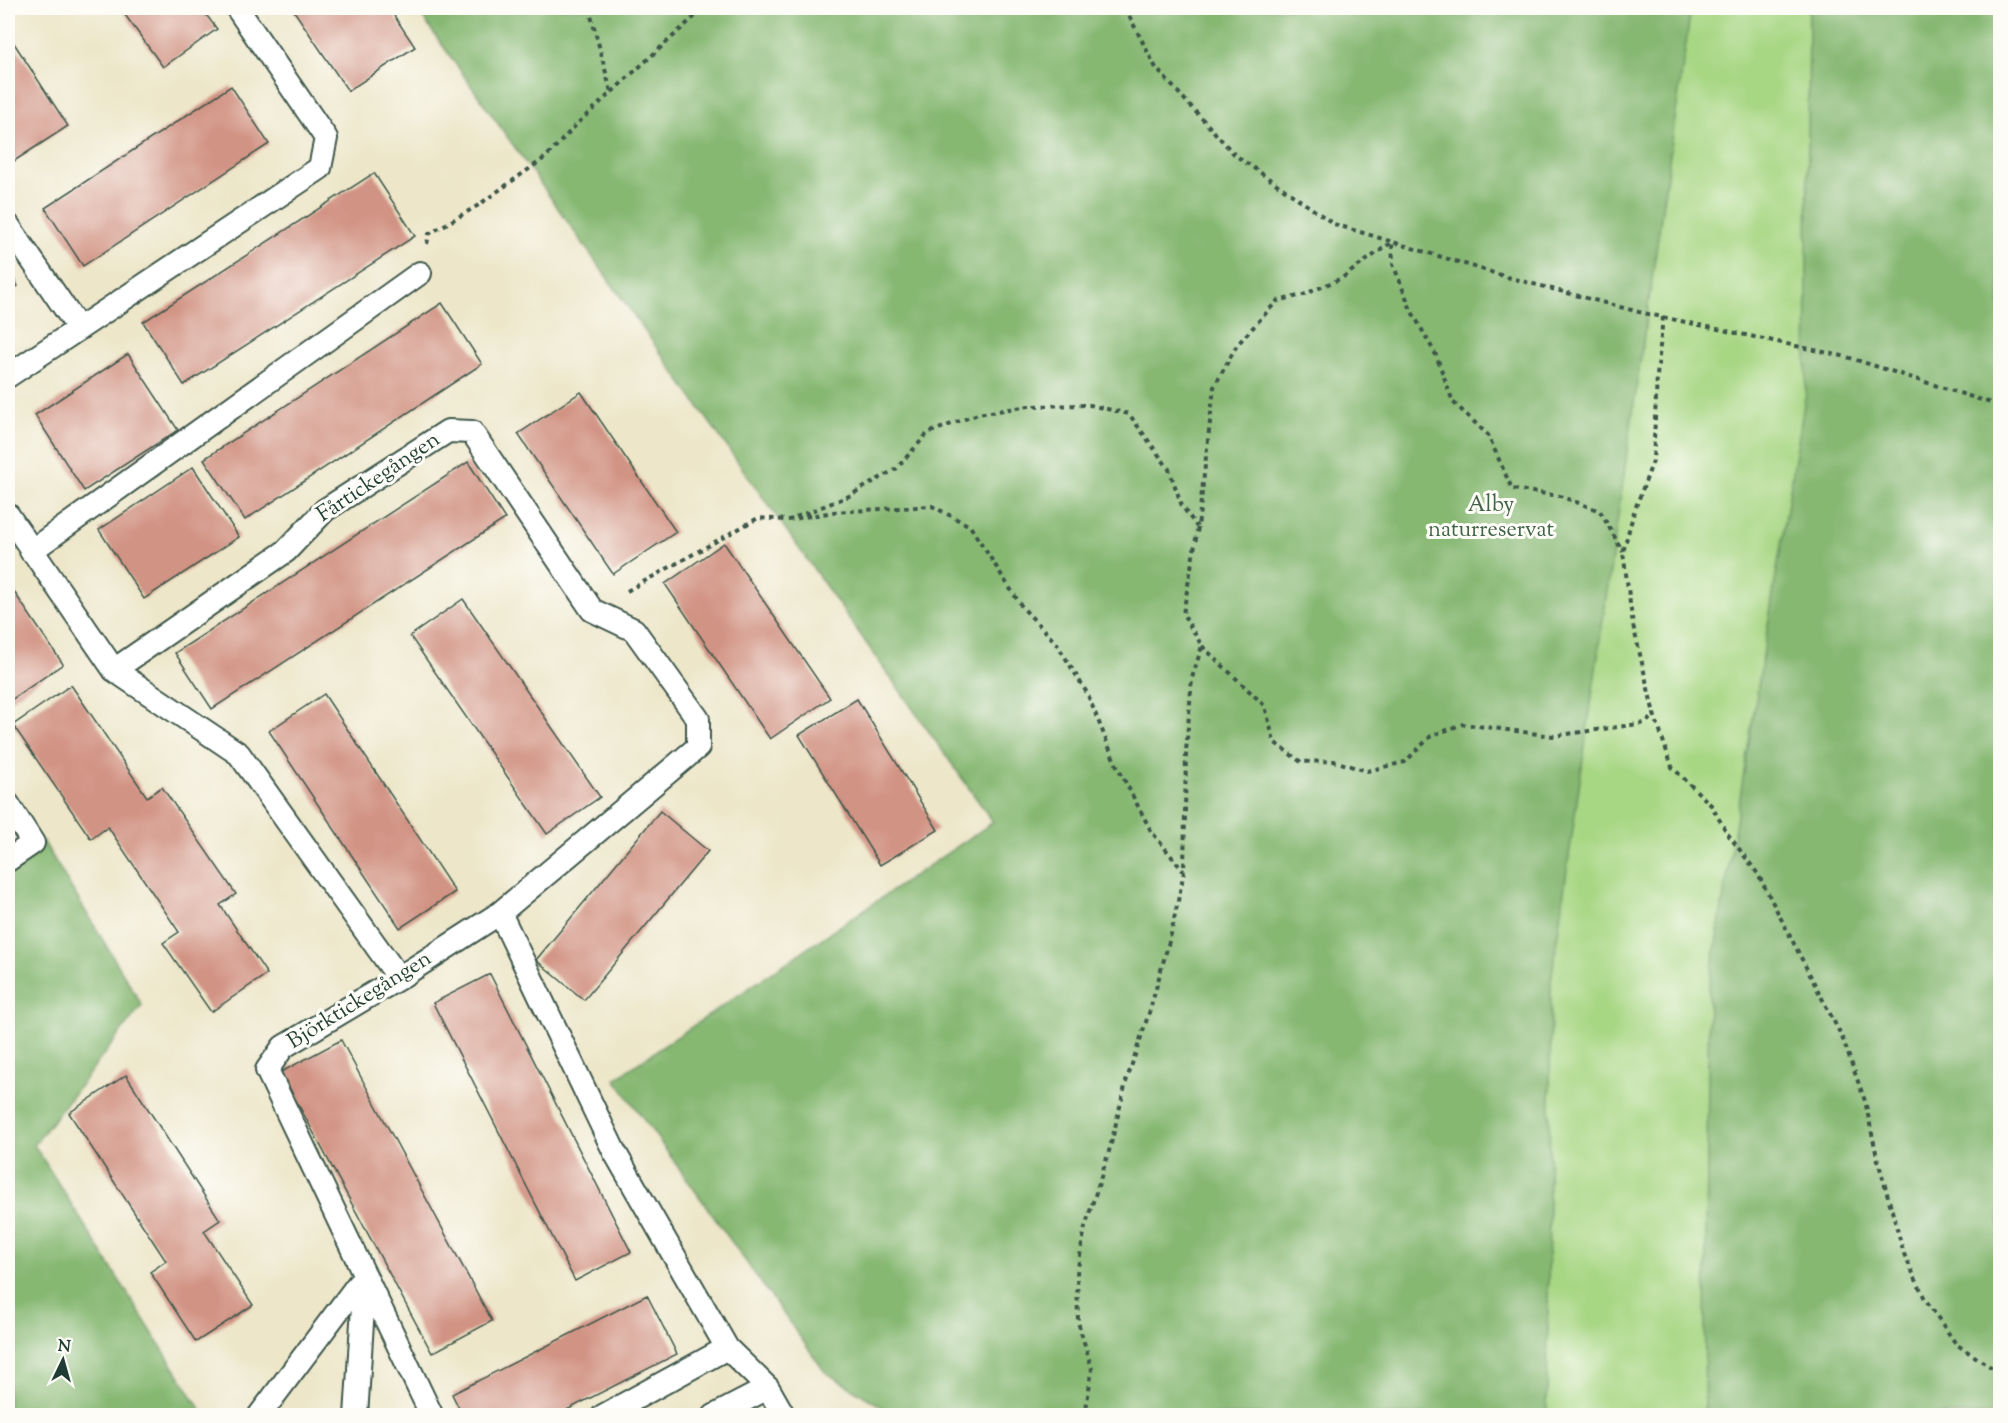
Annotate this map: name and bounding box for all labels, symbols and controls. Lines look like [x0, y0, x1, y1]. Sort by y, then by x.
street label: Fårtickegången [311, 425, 447, 531]
park label: Alby naturreservat [1428, 490, 1554, 547]
street label: Björktickegången [282, 944, 438, 1058]
north arrow [33, 1330, 93, 1390]
text: N [57, 1336, 72, 1360]

